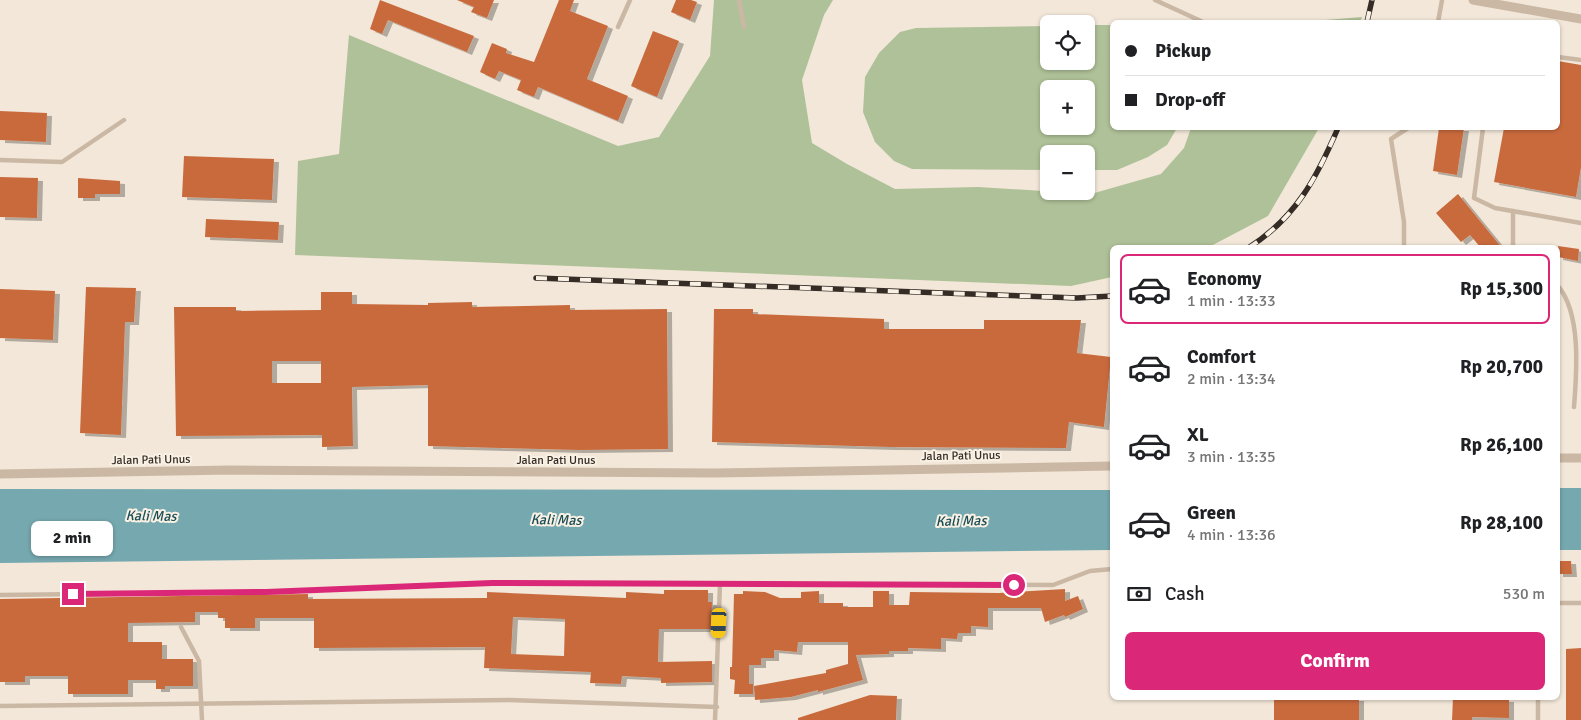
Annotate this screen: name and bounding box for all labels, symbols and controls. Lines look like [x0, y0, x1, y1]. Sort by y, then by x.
map controls [1040, 15, 1095, 200]
button: locate [1040, 15, 1095, 70]
text: Pickup [1155, 39, 1211, 63]
button: + [1040, 80, 1095, 135]
text: Drop-off [1155, 88, 1225, 112]
button: − [1040, 145, 1095, 200]
icon: car [1127, 267, 1172, 312]
text: Economy [1187, 267, 1261, 291]
text: Rp 15,300 [1460, 277, 1543, 301]
text: 1 min · 13:33 [1187, 291, 1276, 311]
icon: car [1127, 345, 1172, 390]
text: Comfort [1187, 345, 1256, 369]
text: Rp 20,700 [1460, 355, 1543, 379]
text: 2 min · 13:34 [1187, 369, 1276, 389]
icon: car [1127, 423, 1172, 468]
text: XL [1187, 423, 1209, 447]
text: Rp 26,100 [1460, 433, 1543, 457]
text: 3 min · 13:35 [1187, 447, 1276, 467]
street label: Jalan Pati Unus [921, 448, 1001, 464]
street label: Jalan Pati Unus [111, 452, 191, 468]
street label: Jalan Pati Unus [516, 453, 596, 468]
icon: car [1127, 501, 1172, 546]
text: Green [1187, 501, 1236, 525]
water label: Kali Mas [125, 507, 178, 525]
water label: Kali Mas [530, 511, 583, 529]
text: Rp 28,100 [1460, 511, 1543, 535]
water label: Kali Mas [935, 512, 988, 530]
callout: 2 min [32, 522, 114, 556]
text: 4 min · 13:36 [1187, 525, 1276, 545]
text: 2 min [53, 528, 91, 548]
route start [1003, 574, 1025, 596]
icon: cash [1125, 580, 1153, 608]
text: Cash [1165, 582, 1205, 606]
route end [62, 583, 84, 605]
text: 530 m [1503, 584, 1545, 604]
car [710, 608, 727, 638]
button: Confirm [1125, 632, 1545, 690]

